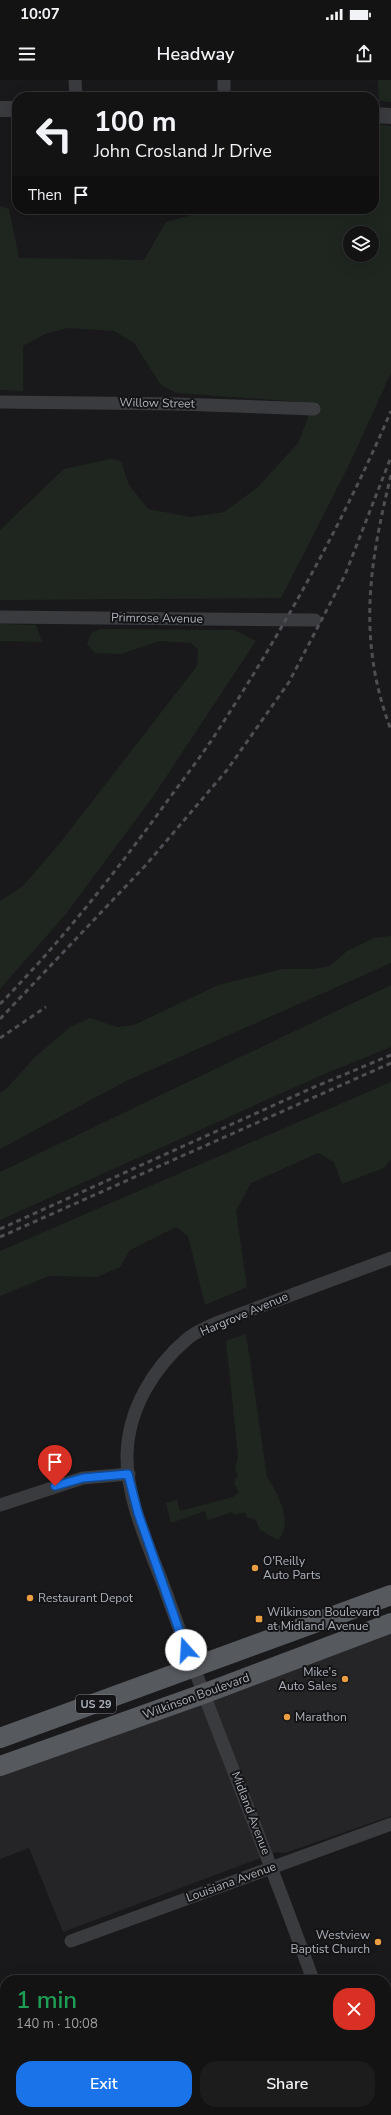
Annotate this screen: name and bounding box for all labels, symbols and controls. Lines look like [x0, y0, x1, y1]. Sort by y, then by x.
text: 10:07 [20, 4, 60, 24]
text: Headway [157, 42, 234, 66]
icon: menu [16, 43, 38, 65]
icon: share [353, 43, 375, 65]
text: 100 m [94, 103, 177, 141]
icon: left [28, 108, 80, 160]
text: John Crosland Jr Drive [94, 139, 272, 163]
icon: arrive [70, 184, 92, 206]
text: Then [28, 185, 62, 205]
map controls [343, 226, 379, 262]
button: layers [343, 226, 379, 262]
street label: Willow Street [119, 394, 196, 412]
street label: Primrose Avenue [111, 609, 203, 627]
street label: Hargrove Avenue [198, 1288, 290, 1340]
pin [38, 1445, 72, 1486]
icon: arrive [44, 1451, 66, 1473]
place label: O'Reilly Auto Parts [263, 1553, 321, 1583]
marker: O'Reilly Auto Parts [250, 1563, 260, 1573]
place label: Restaurant Depot [38, 1590, 134, 1606]
marker: Restaurant Depot [25, 1593, 35, 1603]
place label: Wilkinson Boulevard at Midland Avenue [267, 1604, 379, 1634]
marker: Wilkinson Boulevard at Midland Avenue [254, 1614, 264, 1624]
position arrow [165, 1629, 207, 1671]
place label: Mike's Auto Sales [278, 1664, 337, 1694]
street label: Wilkinson Boulevard [140, 1669, 252, 1723]
marker: Mike's Auto Sales [340, 1674, 350, 1684]
road number: US 29 [76, 1695, 116, 1713]
place label: Marathon [295, 1709, 347, 1725]
marker: Marathon [282, 1712, 292, 1722]
street label: Midland Avenue [228, 1769, 274, 1857]
street label: Louisiana Avenue [184, 1858, 278, 1906]
place label: Westview Baptist Church [290, 1927, 370, 1957]
marker: Westview Baptist Church [373, 1937, 383, 1947]
text: 1 min [16, 1984, 77, 2016]
button: close [333, 1988, 375, 2030]
text: 140 m · 10:08 [16, 2015, 98, 2033]
button: Exit [16, 2061, 192, 2107]
button: Share [200, 2061, 375, 2107]

